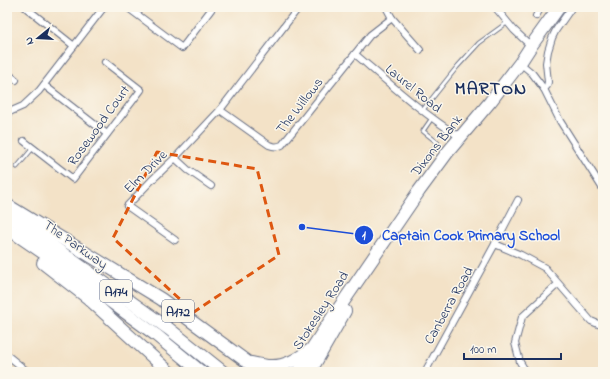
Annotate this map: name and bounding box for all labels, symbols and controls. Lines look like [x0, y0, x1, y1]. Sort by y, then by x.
north arrow [18, 18, 58, 58]
text: N [21, 35, 38, 47]
street label: Laurel Road [380, 60, 446, 119]
street label: The Willows [271, 73, 329, 139]
district label: MARTON [455, 77, 527, 103]
street label: Rosewood Court [63, 81, 136, 171]
street label: Dixons Bank [406, 110, 469, 182]
street label: Elm Drive [119, 145, 173, 199]
street label: The Parkway [38, 215, 112, 276]
callout: Captain Cook Primary School [354, 221, 568, 248]
text: Captain Cook Primary School [382, 225, 560, 249]
text: 1 [362, 227, 366, 245]
street label: Canberra Road [419, 263, 479, 348]
street label: Stokesley Road [288, 267, 356, 355]
road number: A174 [100, 280, 132, 302]
road number: A172 [162, 300, 194, 322]
scale bar [464, 335, 561, 361]
text: 100 m [470, 341, 497, 359]

